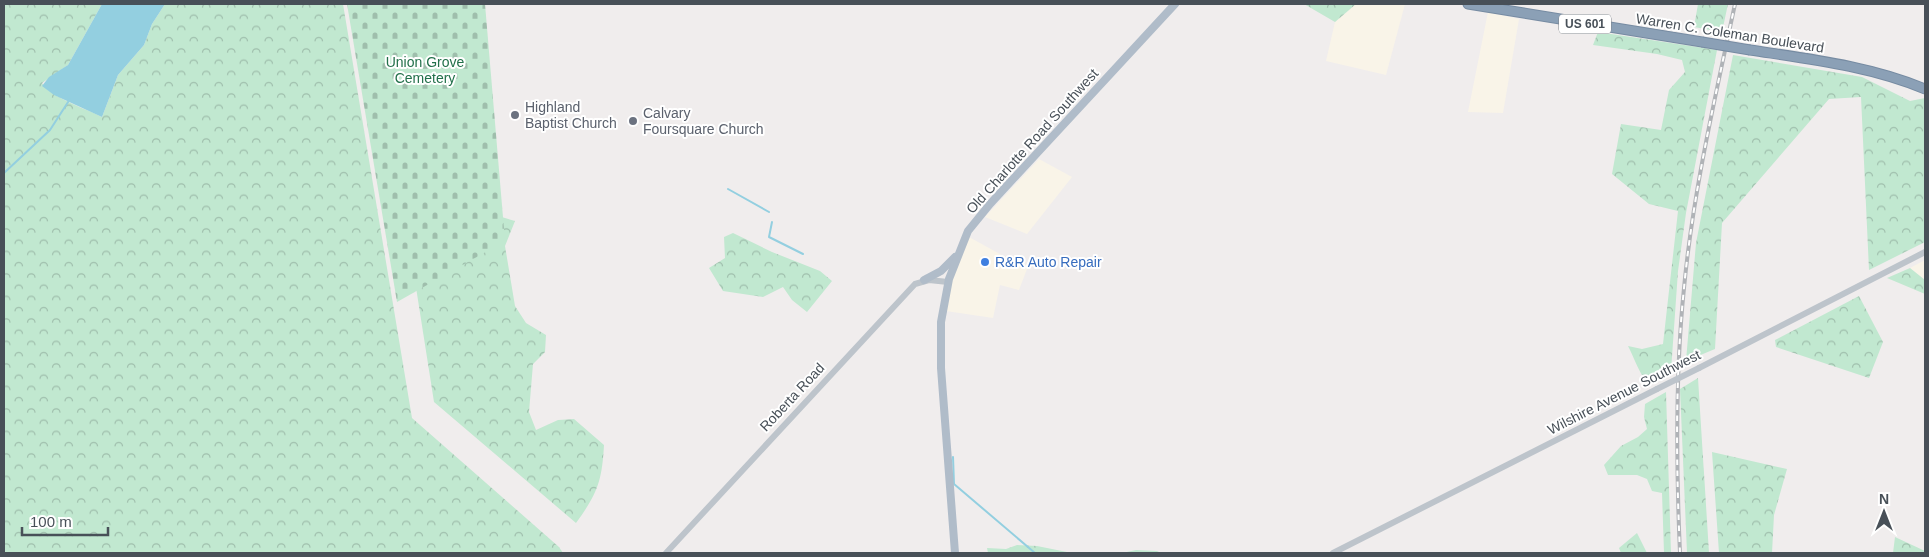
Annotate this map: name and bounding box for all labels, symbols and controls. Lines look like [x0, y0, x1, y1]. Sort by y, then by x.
street label: Warren C. Coleman Boulevard [1635, 10, 1825, 56]
road number: US 601 [1559, 14, 1611, 34]
park label: Union Grove Cemetery [386, 54, 465, 86]
street label: Old Charlotte Road Southwest [963, 65, 1101, 217]
place label: Highland Baptist Church [525, 99, 617, 131]
place label: Calvary Foursquare Church [643, 105, 764, 137]
marker: Highland Baptist Church [509, 109, 521, 121]
marker: Calvary Foursquare Church [627, 115, 639, 127]
place label: R&R Auto Repair [995, 254, 1102, 270]
marker: R&R Auto Repair [979, 256, 991, 268]
street label: Wilshire Avenue Southwest [1545, 346, 1703, 438]
street label: Roberta Road [756, 360, 828, 434]
north arrow [1859, 487, 1909, 537]
text: N [1879, 491, 1889, 507]
scale bar [22, 504, 109, 536]
text: 100 m [30, 513, 72, 530]

